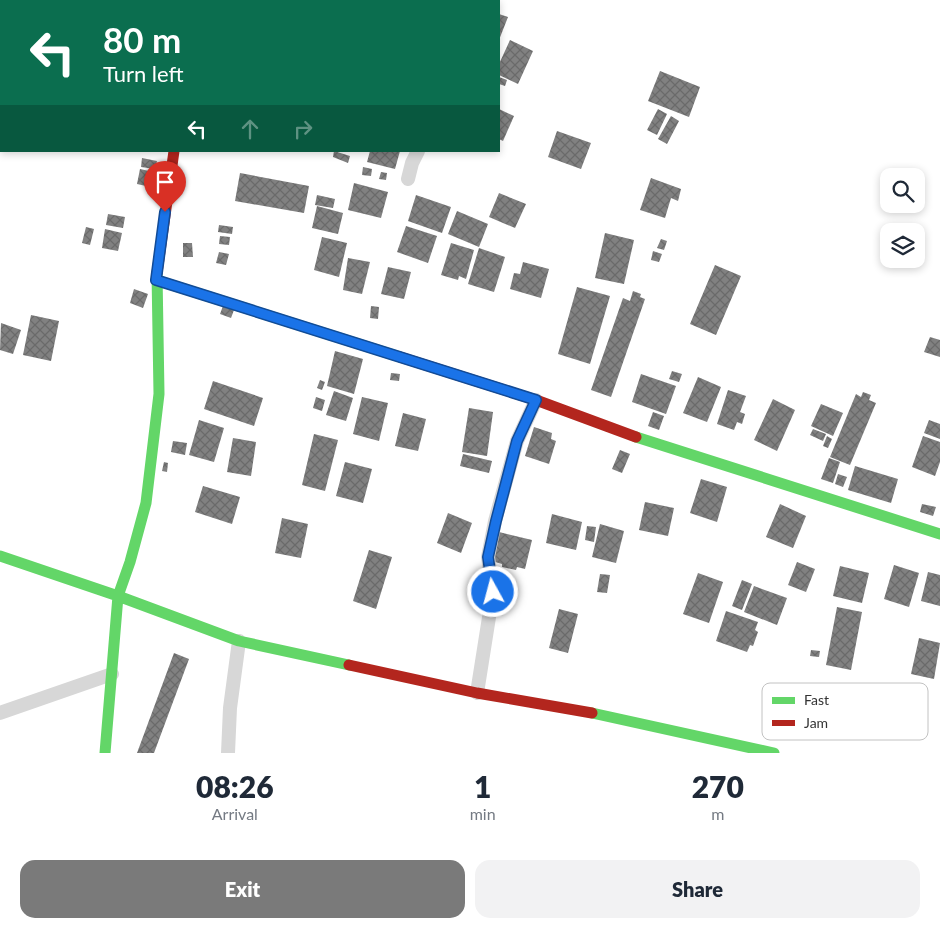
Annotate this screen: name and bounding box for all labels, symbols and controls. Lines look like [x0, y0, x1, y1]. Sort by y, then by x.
text: 80 m [103, 18, 181, 60]
icon: left [20, 20, 85, 85]
text: Turn left [103, 60, 184, 87]
icon: left [183, 115, 211, 143]
icon: ahead [236, 115, 264, 143]
icon: right [289, 115, 317, 143]
pin [144, 161, 186, 212]
icon: arrive [151, 168, 179, 196]
map controls [880, 168, 925, 268]
button: search [880, 168, 925, 213]
button: layers [880, 223, 925, 268]
position arrow [466, 565, 518, 617]
legend [762, 683, 928, 740]
text: Fast [804, 691, 829, 708]
text: Jam [804, 714, 828, 731]
text: 08:26 [196, 768, 274, 804]
text: 1 [474, 768, 491, 804]
text: 270 [692, 768, 744, 804]
text: Arrival [212, 804, 258, 823]
text: min [470, 804, 496, 823]
text: m [711, 804, 724, 823]
button: Exit [20, 860, 465, 918]
button: Share [475, 860, 920, 918]

